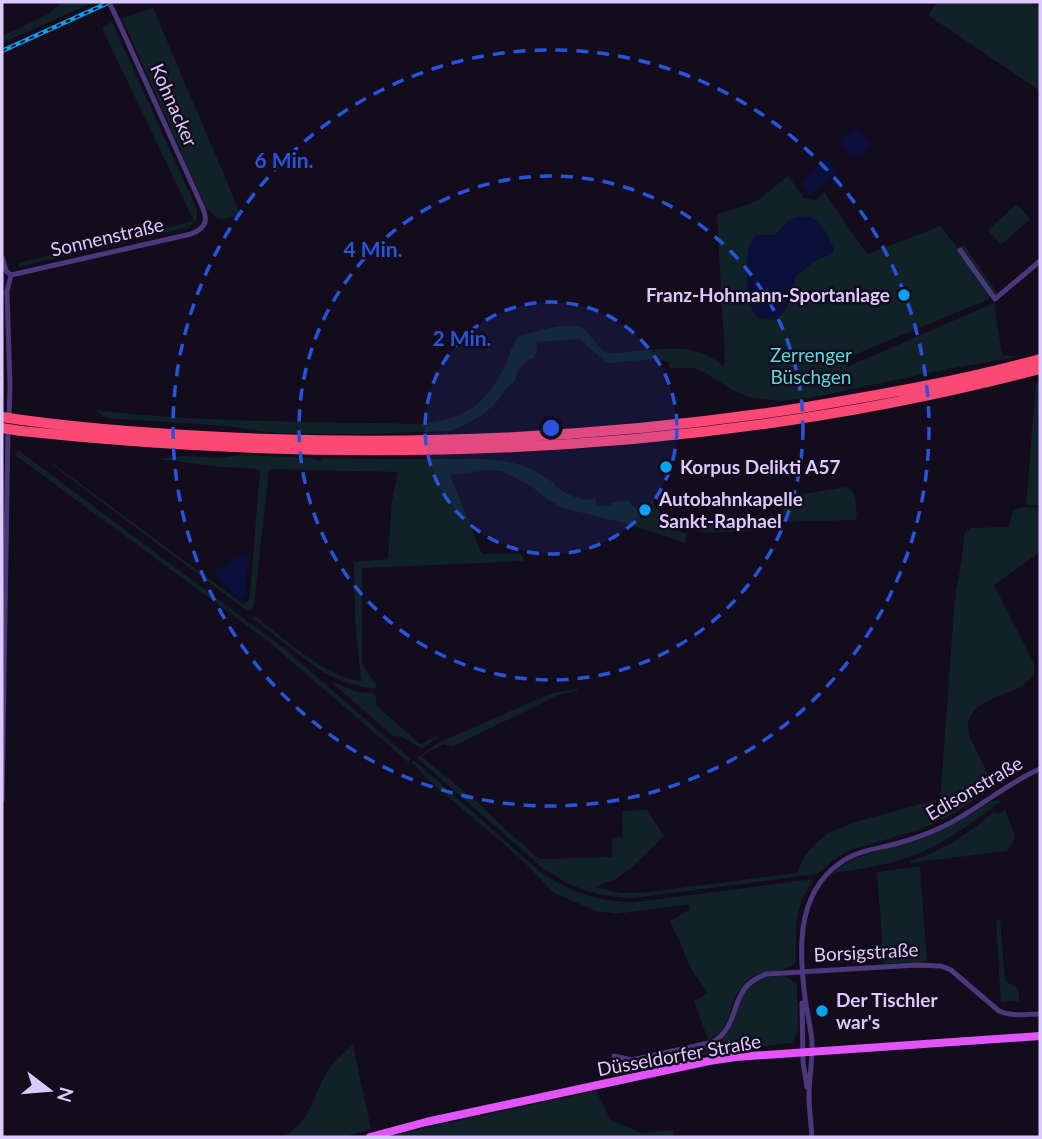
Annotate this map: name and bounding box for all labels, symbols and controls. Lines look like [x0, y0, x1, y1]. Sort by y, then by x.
street label: Kohnacker [146, 60, 203, 150]
text: 6 Min. [254, 147, 314, 172]
street label: Sonnenstraße [48, 212, 166, 261]
text: 4 Min. [343, 236, 403, 261]
place label: Franz-Hohmann-Sportanlage [646, 283, 890, 306]
marker: Franz-Hohmann-Sportanlage [896, 287, 912, 303]
text: 2 Min. [432, 325, 492, 350]
park label: Zerrenger Büschgen [770, 343, 852, 388]
centre of rings [539, 416, 563, 440]
place label: Korpus Delikti A57 [680, 455, 840, 478]
marker: Korpus Delikti A57 [658, 459, 674, 475]
place label: Autobahnkapelle Sankt-Raphael [658, 487, 803, 532]
marker: Autobahnkapelle Sankt-Raphael [637, 502, 653, 518]
street label: Edisonstraße [921, 751, 1026, 824]
street label: Borsigstraße [813, 937, 919, 966]
place label: Der Tischler war's [836, 988, 938, 1033]
marker: Der Tischler war's [814, 1003, 830, 1019]
street label: Düsseldorfer Straße [595, 1029, 763, 1080]
north arrow [14, 1055, 84, 1125]
text: N [53, 1085, 79, 1105]

